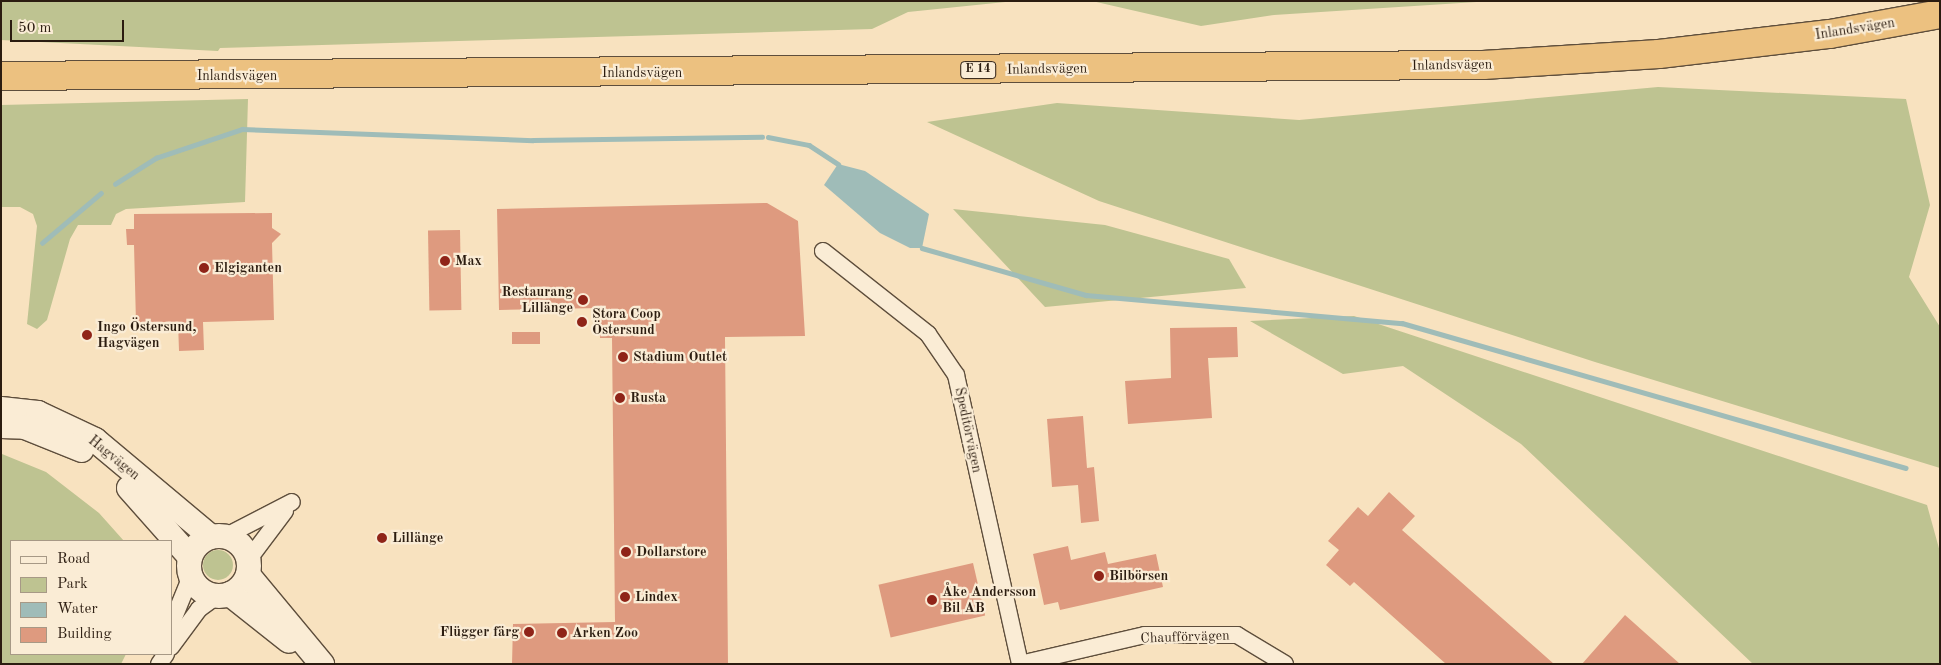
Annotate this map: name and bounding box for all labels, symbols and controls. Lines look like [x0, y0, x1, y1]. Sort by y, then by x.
scale bar [12, 10, 126, 42]
street label: Inlandsvägen [1814, 14, 1896, 44]
text: 50 m [18, 21, 52, 36]
street label: Inlandsvägen [1412, 56, 1492, 74]
road number: E 14 [959, 60, 997, 80]
street label: Inlandsvägen [1007, 60, 1087, 78]
street label: Inlandsvägen [602, 65, 682, 81]
street label: Inlandsvägen [197, 68, 277, 84]
place label: Max [455, 253, 482, 269]
marker: Max [439, 255, 451, 267]
place label: Elgiganten [214, 260, 282, 276]
marker: Elgiganten [198, 262, 210, 274]
place label: Restaurang Lillänge [502, 284, 573, 316]
marker: Restaurang Lillänge [577, 294, 589, 306]
place label: Stora Coop Östersund [592, 306, 661, 338]
marker: Stora Coop Östersund [576, 316, 588, 328]
place label: Ingo Östersund, Hagvägen [97, 319, 196, 352]
marker: Ingo Östersund, Hagvägen [81, 329, 93, 341]
place label: Stadium Outlet [633, 349, 727, 365]
marker: Stadium Outlet [617, 351, 629, 363]
street label: Speditörvägen [951, 386, 985, 474]
place label: Rusta [630, 390, 666, 406]
marker: Rusta [614, 392, 626, 404]
street label: Hagvägen [85, 432, 143, 484]
place label: Lillänge [392, 530, 443, 546]
marker: Lillänge [376, 532, 388, 544]
legend [10, 540, 172, 655]
place label: Dollarstore [636, 544, 707, 560]
marker: Dollarstore [620, 546, 632, 558]
text: Road [57, 552, 90, 567]
place label: Bilbörsen [1109, 568, 1168, 584]
marker: Bilbörsen [1093, 570, 1105, 582]
text: Park [57, 577, 88, 592]
place label: Åke Andersson Bil AB [942, 584, 1036, 616]
place label: Lindex [635, 589, 678, 605]
marker: Lindex [619, 591, 631, 603]
marker: Åke Andersson Bil AB [926, 594, 938, 606]
text: Water [57, 602, 98, 617]
place label: Flügger färg [440, 624, 519, 640]
place label: Arken Zoo [572, 625, 638, 641]
marker: Flügger färg [523, 626, 535, 638]
text: Building [57, 627, 112, 642]
marker: Arken Zoo [556, 627, 568, 639]
street label: Chaufförvägen [1140, 627, 1230, 647]

